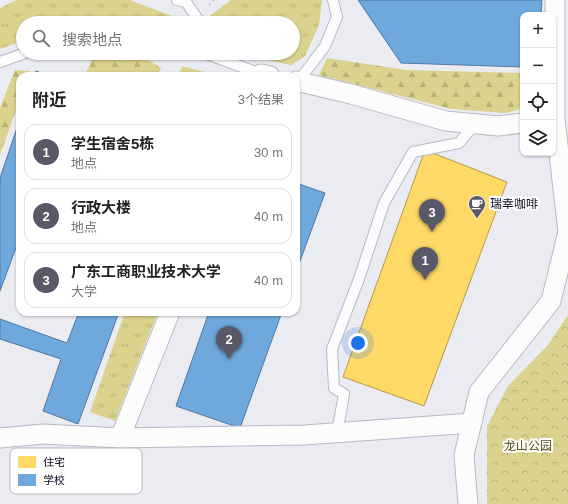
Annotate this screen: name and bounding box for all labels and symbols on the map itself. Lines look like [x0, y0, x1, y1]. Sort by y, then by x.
cafe icon: 瑞幸咖啡 [467, 194, 487, 219]
place label: 瑞幸咖啡 [490, 197, 538, 211]
pin: 3 [419, 199, 445, 232]
pin: 1 [412, 247, 438, 280]
pin: 2 [216, 326, 242, 359]
your location [348, 333, 368, 353]
park label: 龙山公园 [504, 439, 552, 453]
legend [10, 448, 142, 494]
text: 住宅 [43, 456, 65, 468]
text: 学校 [43, 474, 65, 486]

